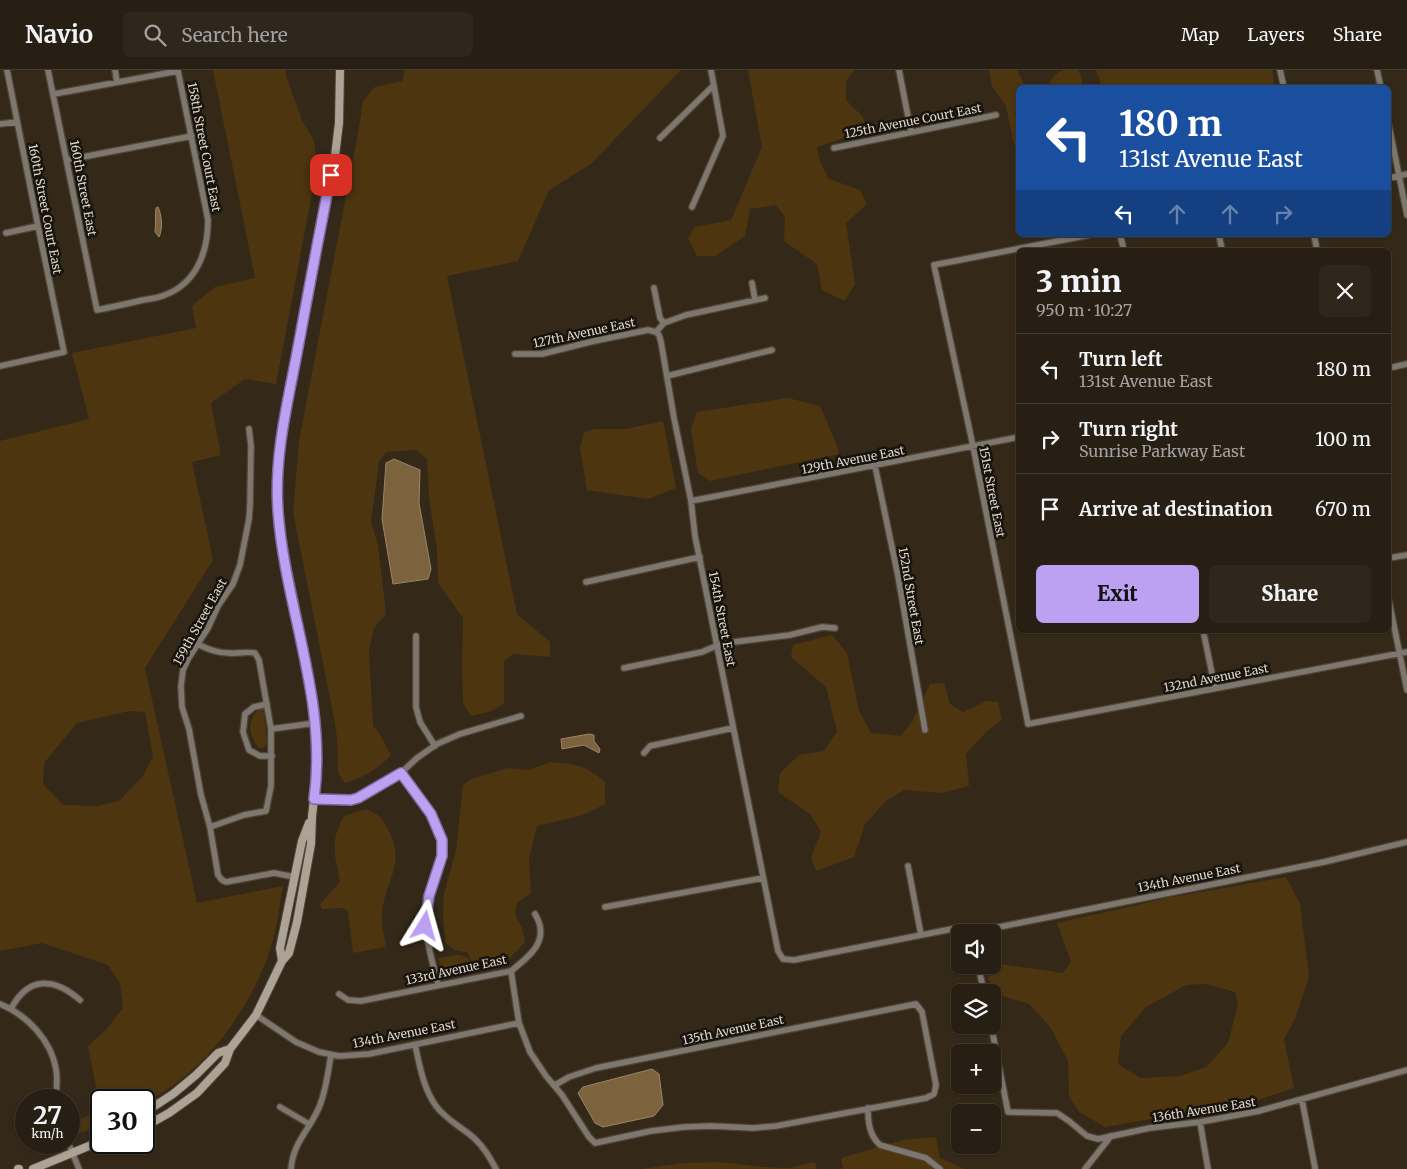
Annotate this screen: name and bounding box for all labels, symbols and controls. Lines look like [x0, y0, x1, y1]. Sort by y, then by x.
search box [123, 12, 473, 57]
text: Navio [25, 19, 93, 50]
icon: search [141, 21, 169, 49]
text: Search here [181, 23, 288, 47]
text: Map [1181, 23, 1219, 46]
text: Layers [1247, 23, 1305, 46]
text: Share [1333, 23, 1382, 46]
street label: 158th Street Court East [185, 81, 224, 213]
street label: 125th Avenue Court East [843, 100, 983, 141]
text: 180 m [1119, 102, 1222, 146]
icon: left [1036, 105, 1101, 170]
street label: 160th Street East [67, 139, 100, 238]
street label: 160th Street Court East [25, 142, 66, 276]
text: 131st Avenue East [1119, 145, 1303, 173]
pin [310, 154, 352, 196]
icon: arrive [317, 161, 345, 189]
icon: left [1110, 200, 1138, 228]
icon: ahead [1163, 200, 1191, 228]
icon: ahead [1216, 200, 1244, 228]
icon: right [1269, 200, 1297, 228]
text: 3 min [1036, 262, 1121, 300]
button: close [1319, 265, 1371, 317]
text: 950 m · 10:27 [1036, 300, 1132, 320]
street label: 127th Avenue East [531, 314, 637, 351]
text: Turn left [1079, 347, 1163, 371]
icon: left [1036, 355, 1064, 383]
text: 180 m [1316, 357, 1371, 381]
text: 131st Avenue East [1079, 371, 1213, 391]
text: Turn right [1079, 417, 1178, 441]
icon: right [1036, 425, 1064, 453]
text: 100 m [1315, 427, 1371, 451]
text: Sunrise Parkway East [1079, 441, 1245, 461]
street label: 129th Avenue East [800, 442, 906, 477]
street label: 151st Street East [976, 445, 1009, 539]
icon: arrive [1036, 495, 1064, 523]
text: Arrive at destination [1079, 497, 1273, 521]
text: 670 m [1315, 497, 1371, 521]
street label: 152nd Street East [896, 546, 928, 646]
button: Exit [1036, 565, 1199, 623]
button: Share [1209, 565, 1371, 623]
street label: 154th Street East [706, 570, 739, 668]
street label: 159th Street East [170, 576, 230, 668]
street label: 132nd Avenue East [1162, 660, 1270, 695]
street label: 134th Avenue East [1136, 860, 1242, 895]
position arrow [398, 899, 450, 951]
map controls [951, 924, 1001, 1154]
button: sound [951, 924, 1001, 974]
street label: 133rd Avenue East [404, 951, 508, 988]
button: layers [951, 984, 1001, 1034]
street label: 135th Avenue East [681, 1011, 785, 1048]
street label: 134th Avenue East [351, 1016, 457, 1051]
button: + [951, 1044, 1001, 1094]
speed limit sign: 30 [90, 1089, 155, 1154]
street label: 136th Avenue East [1151, 1094, 1257, 1125]
text: 27 [33, 1099, 62, 1131]
button: − [951, 1104, 1001, 1154]
text: km/h [32, 1126, 63, 1141]

